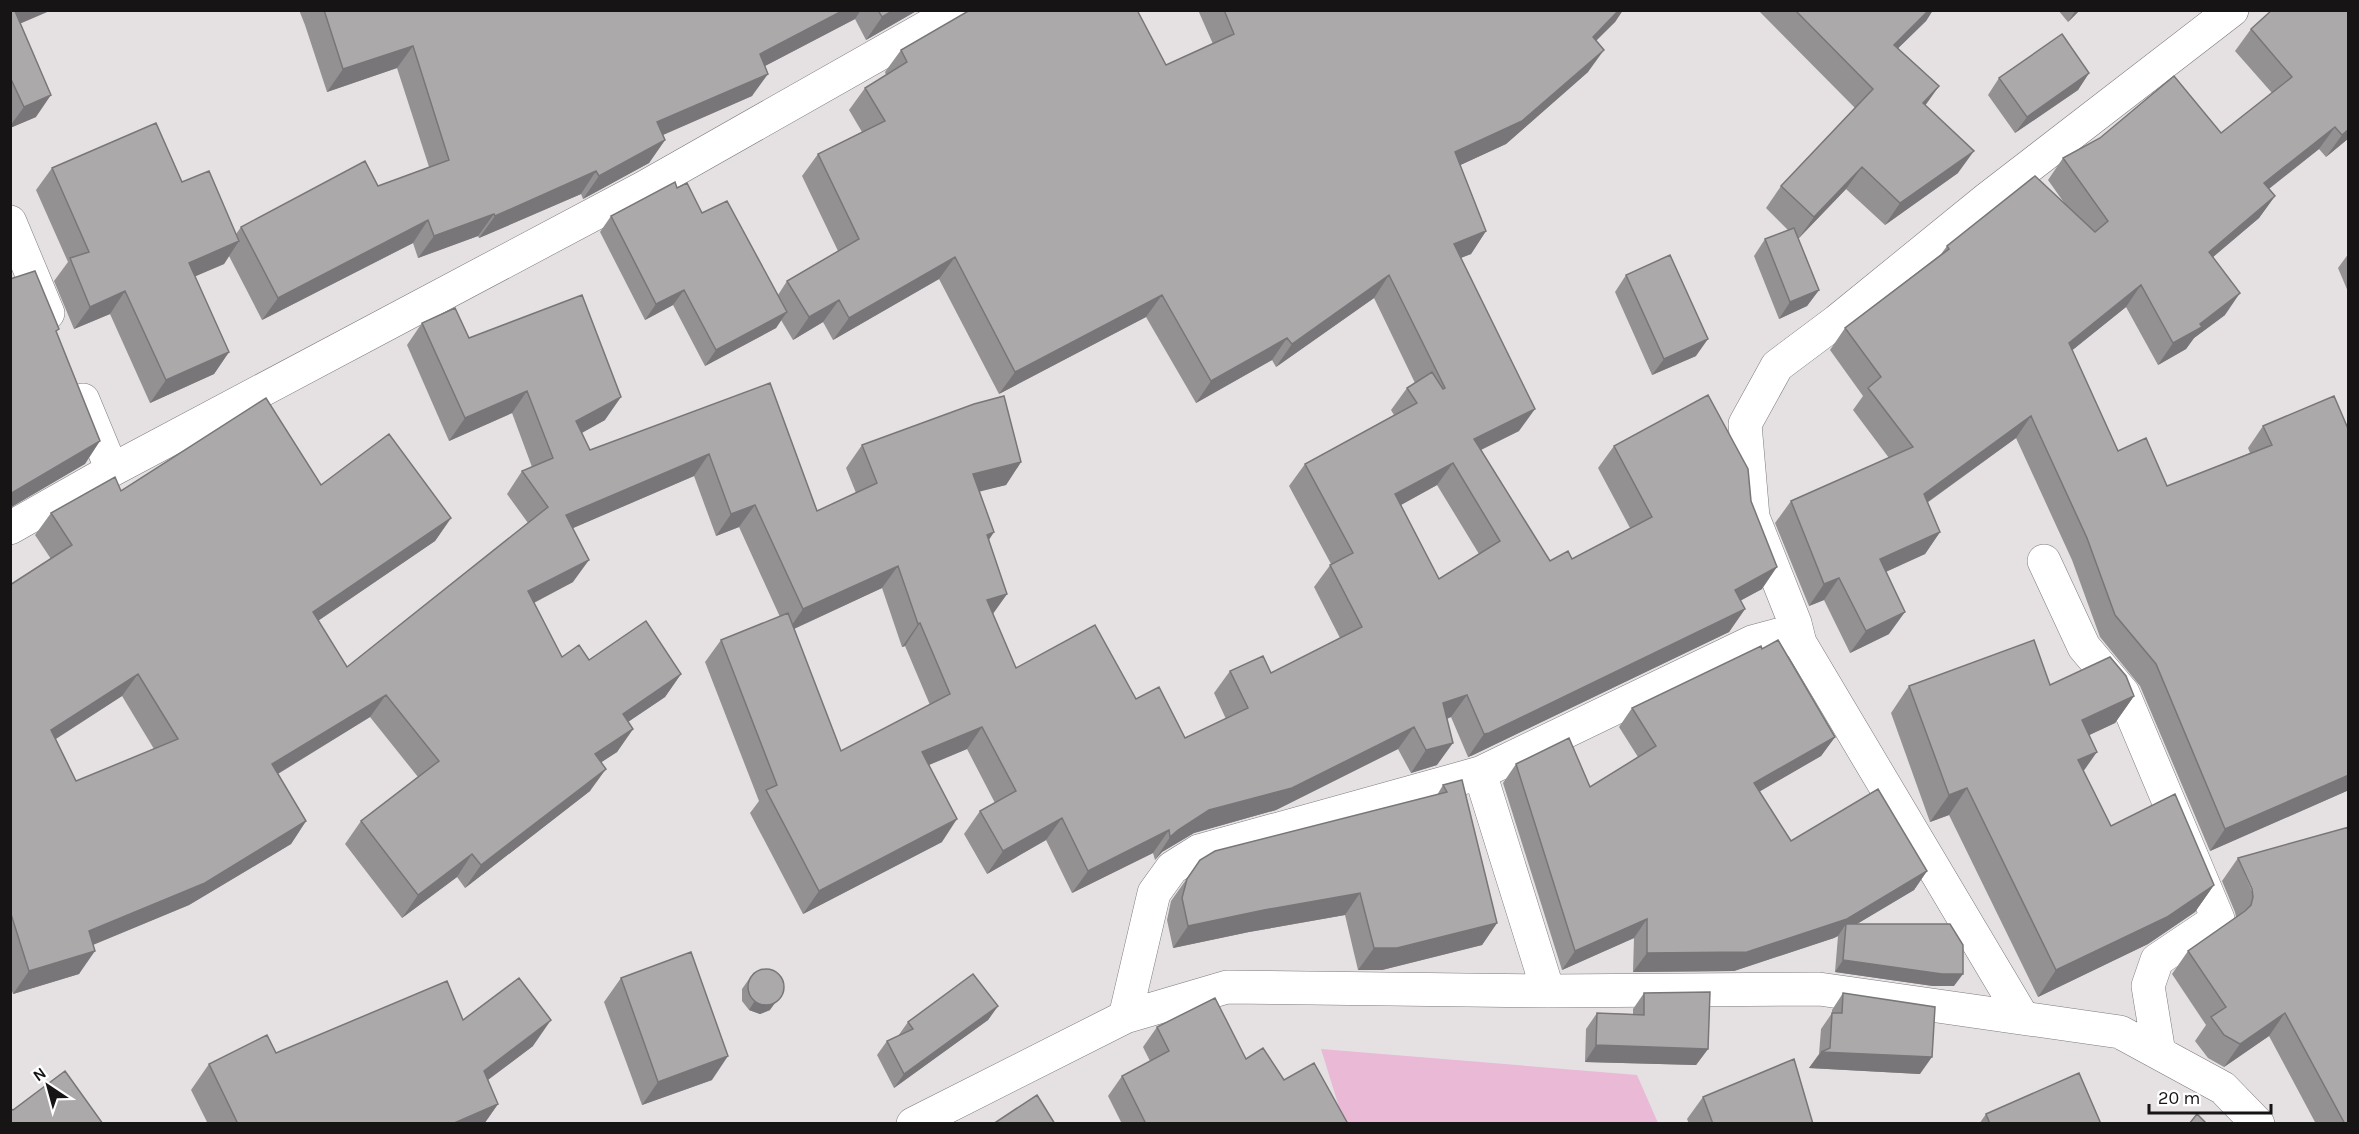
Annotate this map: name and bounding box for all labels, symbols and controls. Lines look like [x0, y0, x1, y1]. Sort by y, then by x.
north arrow [18, 1056, 78, 1116]
text: N [29, 1063, 50, 1085]
scale bar [2149, 1077, 2270, 1115]
text: 20 m [2158, 1087, 2200, 1109]

